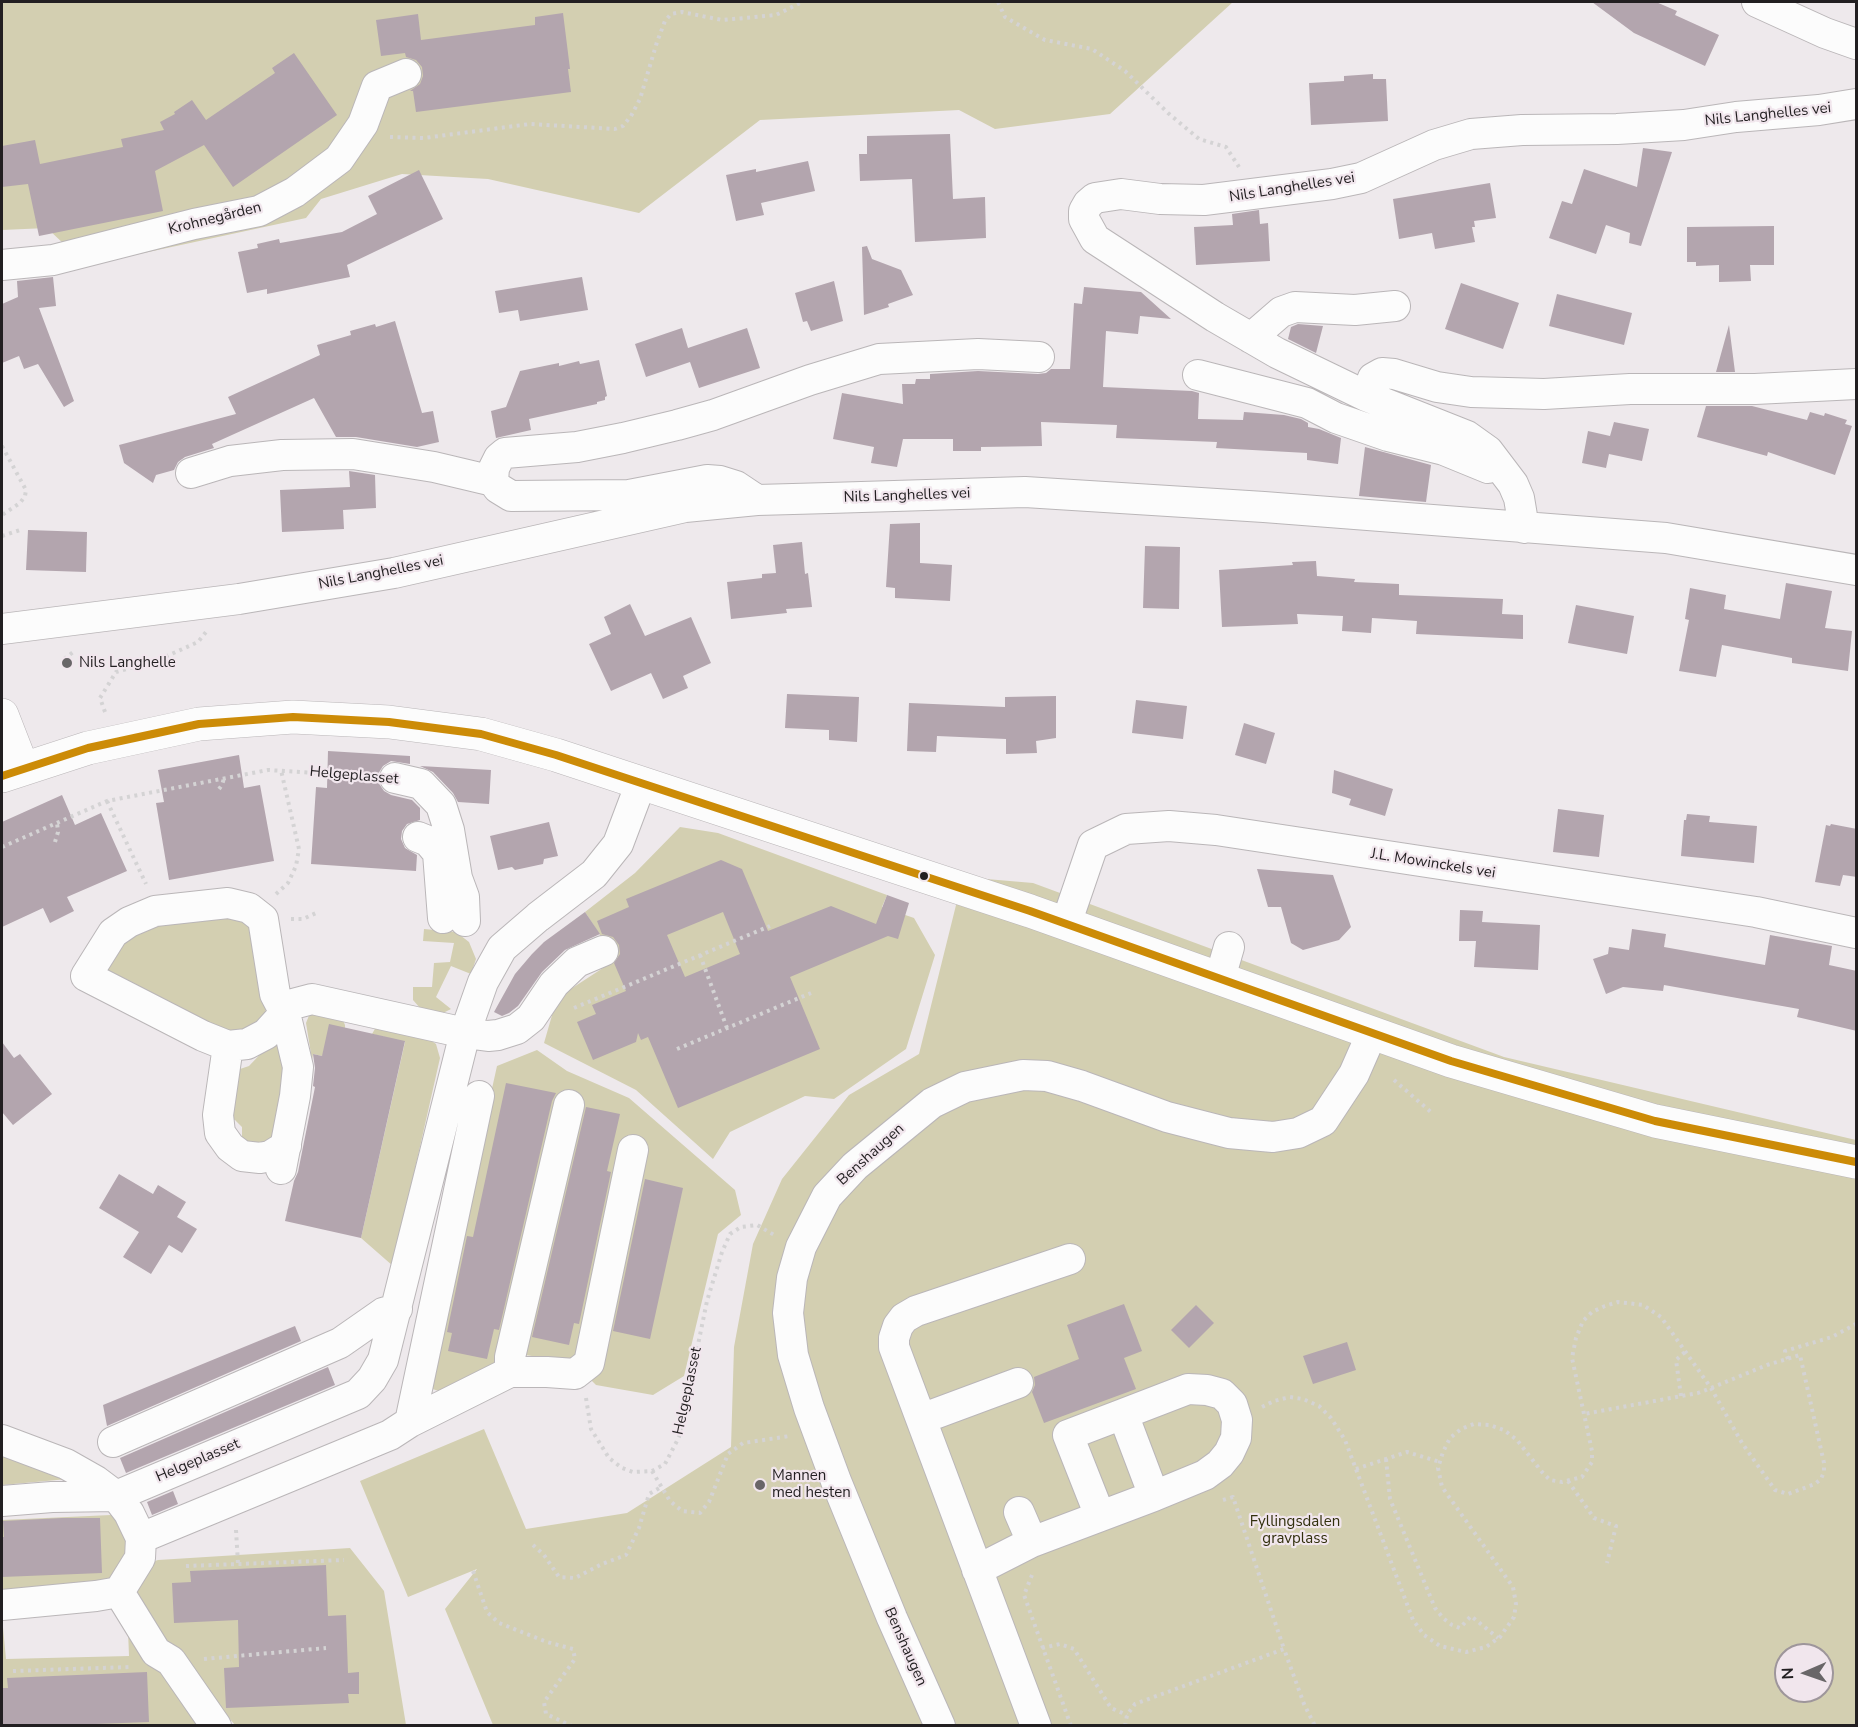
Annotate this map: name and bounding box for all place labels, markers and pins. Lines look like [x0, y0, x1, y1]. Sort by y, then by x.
place label: Nils Langhelle [79, 654, 176, 672]
marker: Nils Langhelle [60, 656, 74, 670]
unlabelled marker [918, 870, 930, 882]
place label: Mannen med hesten [772, 1467, 851, 1502]
marker: Mannen med hesten [753, 1478, 767, 1492]

